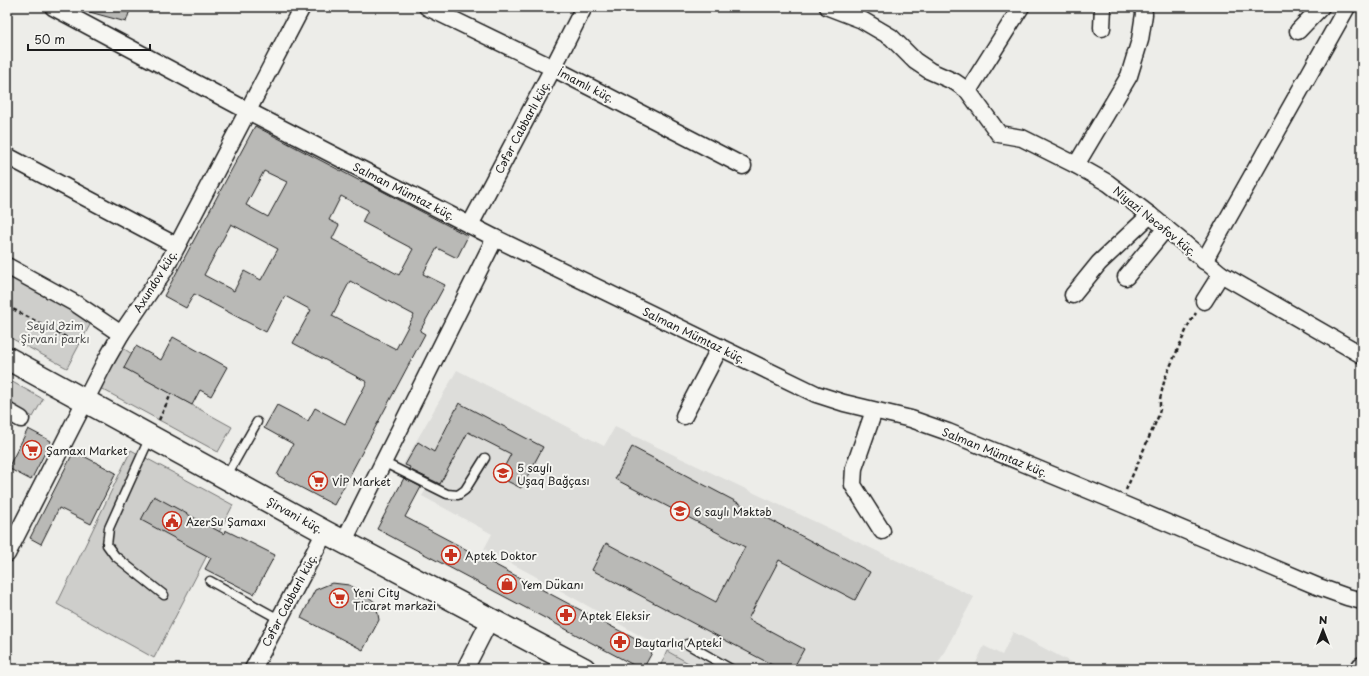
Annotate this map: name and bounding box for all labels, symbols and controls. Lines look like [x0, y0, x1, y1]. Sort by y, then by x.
scale bar [28, 26, 150, 52]
text: 50 m [34, 30, 65, 48]
street label: İmamlı küç. [555, 63, 617, 107]
street label: Cəfər Cabbarlı küç. [490, 77, 554, 177]
street label: Salman Mümtaz küç. [350, 158, 458, 224]
street label: Niyazi Nəcəfov küç. [1110, 182, 1200, 260]
street label: Axundov küç. [129, 246, 181, 316]
street label: Salman Mümtaz küç. [640, 303, 748, 367]
park label: Seyid Əzim Şirvani parkı [21, 317, 89, 347]
street label: Salman Mümtaz küç. [940, 423, 1050, 481]
supermarket icon: Şamaxı Market [21, 439, 43, 461]
place label: Şamaxı Market [46, 442, 128, 459]
place label: 5 saylı Uşaq Bağçası [517, 459, 590, 489]
school or university icon: 5 saylı Uşaq Bağçası [492, 462, 514, 484]
supermarket icon: VİP Market [307, 470, 329, 492]
place label: VİP Market [332, 473, 391, 490]
street label: Şirvani küç. [264, 493, 326, 538]
school or university icon: 6 saylı Məktəb [669, 500, 691, 522]
place label: 6 saylı Məktəb [694, 503, 772, 520]
public building icon: AzerSu Şamaxı [161, 510, 183, 532]
place label: AzerSu Şamaxı [186, 513, 266, 530]
pharmacy icon: Aptek Doktor [440, 544, 462, 566]
place label: Aptek Doktor [465, 547, 538, 564]
street label: Cəfər Cabbarlı küç. [257, 550, 321, 650]
shop icon: Yem Dükanı [496, 573, 518, 595]
place label: Yem Dükanı [521, 576, 584, 593]
place label: Yeni City Ticarət mərkəzi [353, 584, 436, 614]
supermarket icon: Yeni City Ticarət mərkəzi [328, 587, 350, 609]
pharmacy icon: Aptek Eleksir [555, 604, 577, 626]
place label: Aptek Eleksir [580, 607, 650, 624]
north arrow [1303, 610, 1343, 650]
text: N [1319, 611, 1328, 628]
pharmacy icon: Baytarlıq Apteki [609, 631, 631, 653]
place label: Baytarlıq Apteki [634, 634, 722, 651]

